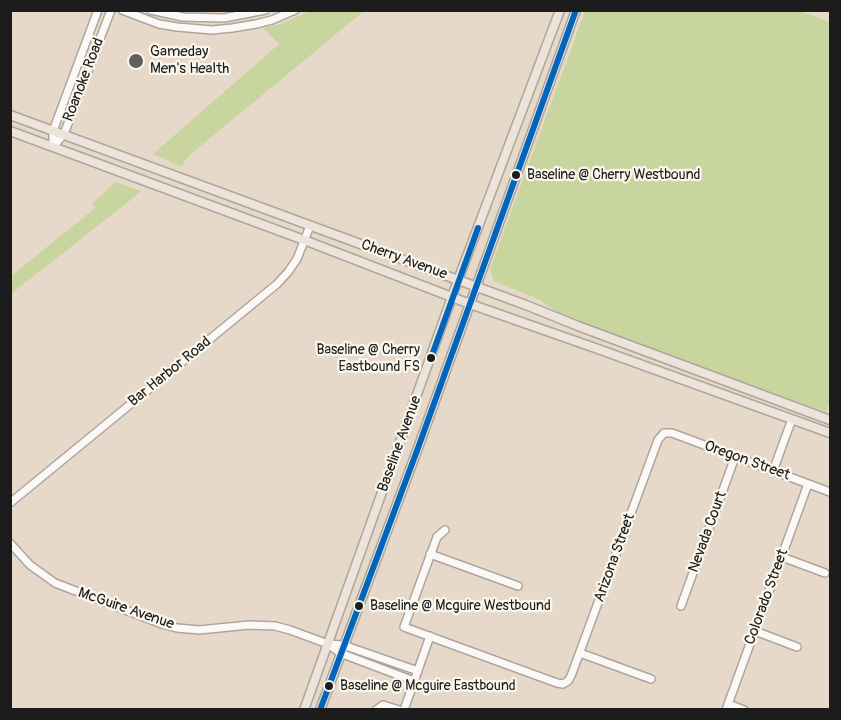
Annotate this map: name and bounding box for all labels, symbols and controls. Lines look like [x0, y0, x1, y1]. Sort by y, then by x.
street label: Roanoke Road [60, 36, 108, 124]
place label: Gameday Men's Health [150, 43, 229, 78]
marker: Gameday Men's Health [127, 52, 145, 70]
place label: Baseline @ Cherry Westbound [527, 167, 700, 183]
marker: Baseline @ Cherry Westbound [510, 169, 522, 181]
street label: Cherry Avenue [359, 236, 449, 284]
street label: Bar Harbor Road [125, 333, 215, 411]
place label: Baseline @ Cherry Eastbound FS [317, 342, 420, 374]
marker: Baseline @ Cherry Eastbound FS [425, 352, 437, 364]
street label: Baseline Avenue [374, 394, 426, 494]
street label: Oregon Street [702, 437, 792, 485]
street label: Nevada Court [685, 489, 731, 575]
street label: Arizona Street [591, 511, 639, 605]
street label: Colorado Street [741, 547, 793, 647]
street label: McGuire Avenue [76, 584, 176, 634]
place label: Baseline @ Mcguire Westbound [370, 598, 551, 614]
marker: Baseline @ Mcguire Westbound [353, 600, 365, 612]
place label: Baseline @ Mcguire Eastbound [340, 678, 516, 694]
marker: Baseline @ Mcguire Eastbound [323, 680, 335, 692]

